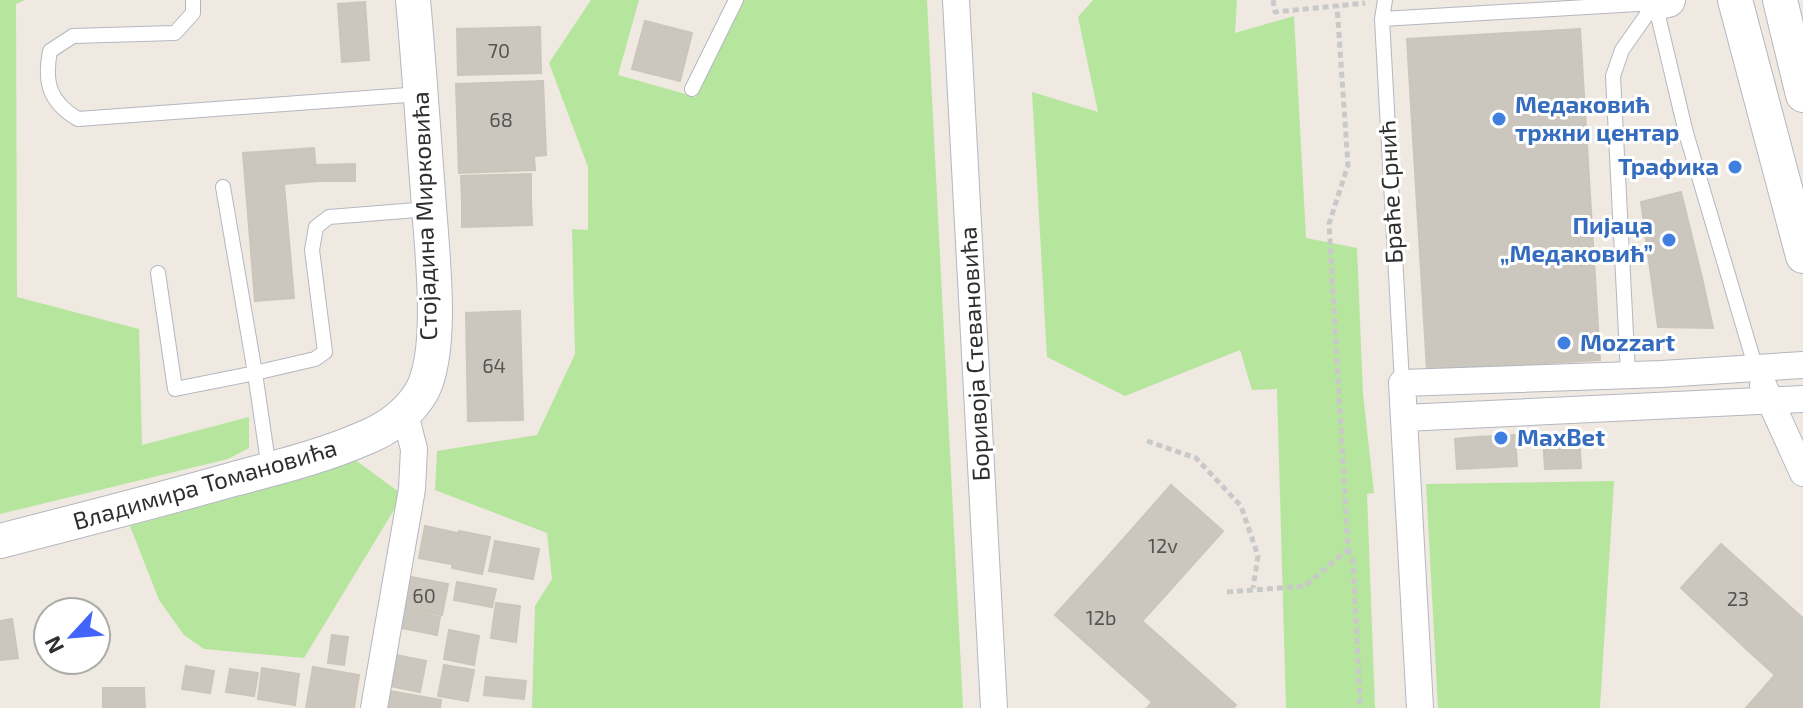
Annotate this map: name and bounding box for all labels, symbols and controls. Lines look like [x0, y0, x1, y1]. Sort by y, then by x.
house number: 70 [488, 38, 510, 62]
place label: Медаковић тржни центар [1515, 89, 1680, 146]
street label: Стојадина Мирковића [405, 91, 442, 341]
house number: 68 [489, 107, 513, 131]
marker: Медаковић тржни центар [1490, 110, 1508, 128]
street label: Браће Срнић [1371, 120, 1408, 265]
place label: Трафика [1618, 151, 1719, 180]
marker: Трафика [1726, 158, 1744, 176]
place label: Пијаца „Медаковић” [1500, 210, 1653, 267]
street label: Боривоја Стевановића [952, 226, 995, 482]
marker: Пијаца „Медаковић” [1660, 231, 1678, 249]
place label: Mozzart [1580, 327, 1675, 356]
marker: Mozzart [1555, 334, 1573, 352]
house number: 64 [482, 353, 506, 377]
place label: MaxBet [1517, 422, 1605, 451]
marker: MaxBet [1492, 429, 1510, 447]
street label: Владимира Томановића [69, 432, 340, 535]
house number: 12v [1148, 533, 1178, 557]
house number: 60 [412, 583, 436, 607]
house number: 23 [1727, 586, 1749, 610]
north arrow [32, 596, 112, 676]
house number: 12b [1086, 605, 1116, 629]
text: N [38, 632, 68, 658]

